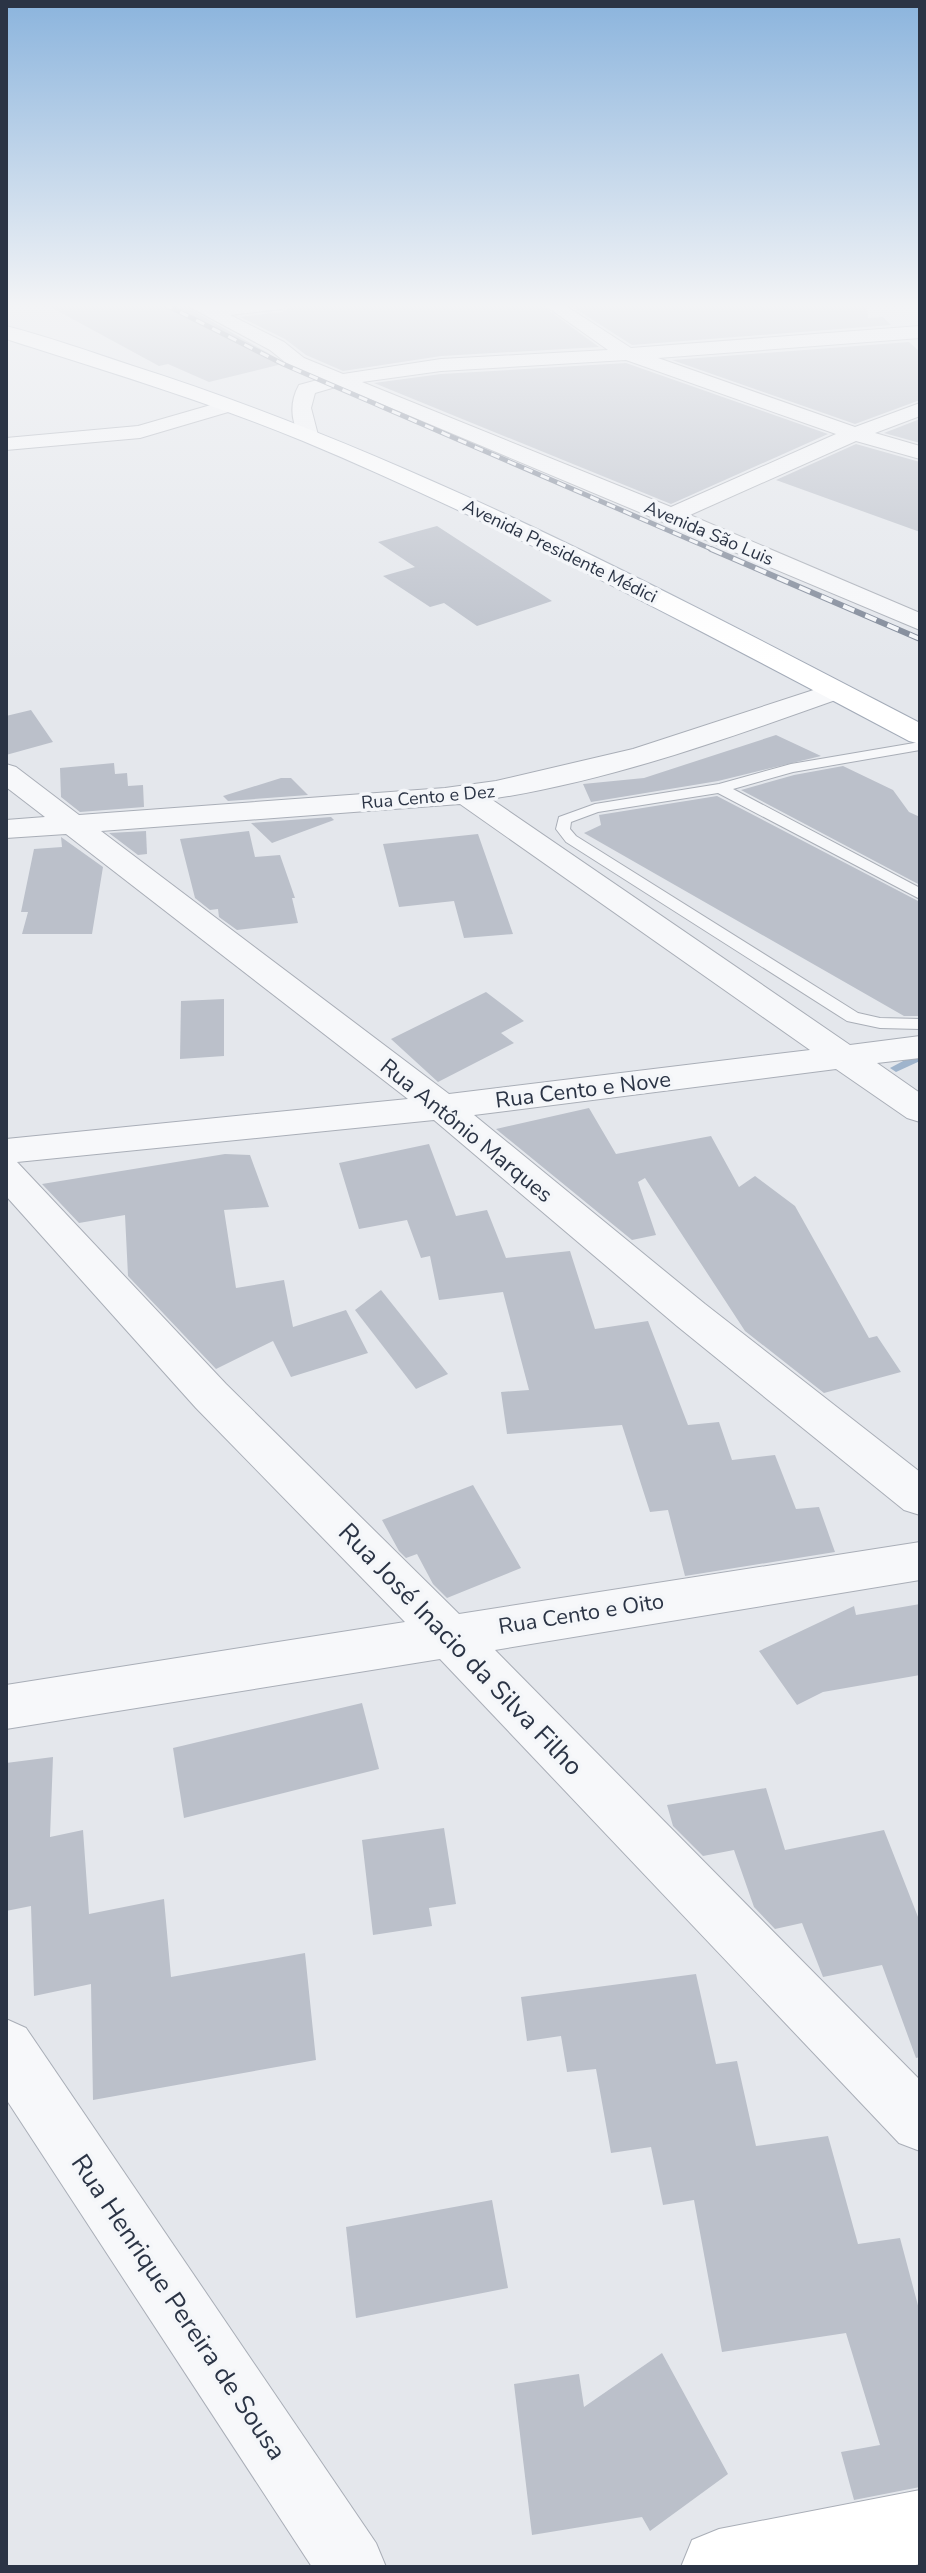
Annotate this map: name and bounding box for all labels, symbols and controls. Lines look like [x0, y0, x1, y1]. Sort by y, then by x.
street label: Avenida Presidente Médici [459, 493, 661, 609]
street label: Avenida São Luis [641, 495, 777, 571]
street label: Rua Cento e Dez [360, 779, 496, 815]
street label: Rua Antônio Marques [374, 1052, 559, 1210]
street label: Rua Cento e Nove [494, 1064, 673, 1116]
street label: Rua José Inacio da Silva Filho [330, 1515, 591, 1783]
street label: Rua Cento e Oito [496, 1586, 666, 1642]
street label: Rua Henrique Pereira de Sousa [63, 2148, 294, 2467]

